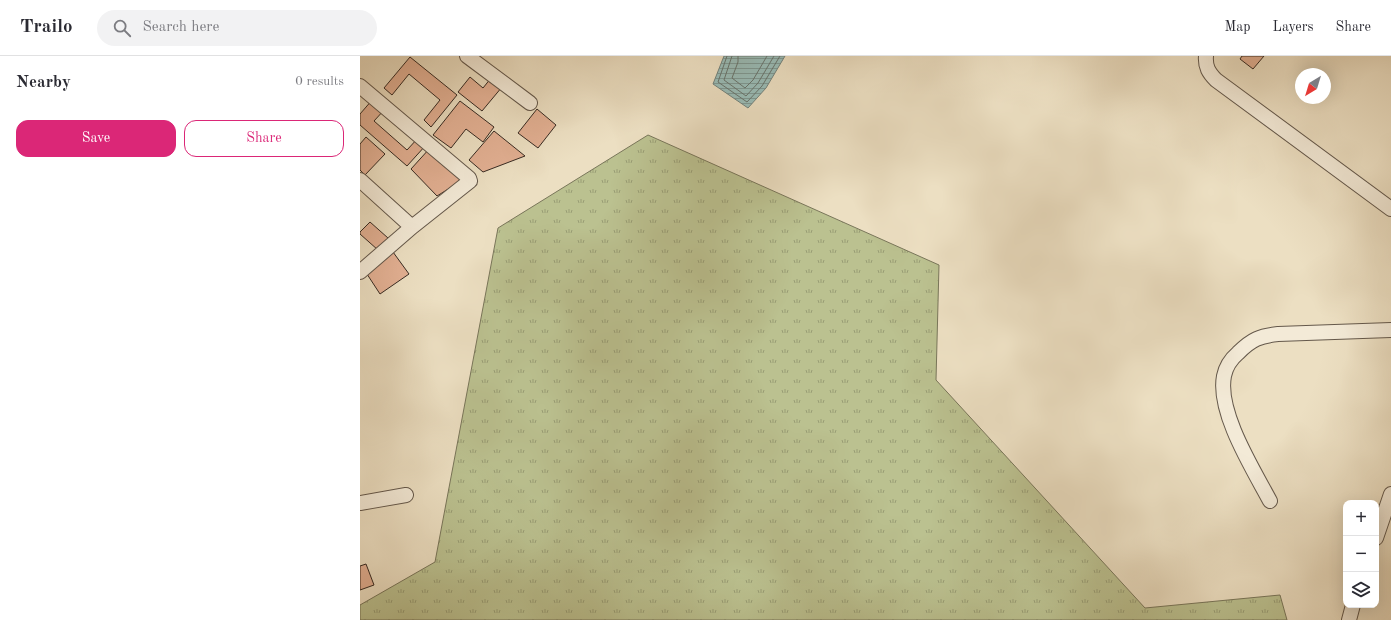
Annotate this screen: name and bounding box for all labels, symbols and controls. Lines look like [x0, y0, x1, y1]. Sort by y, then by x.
search box [97, 10, 377, 46]
icon: search [111, 17, 133, 39]
text: Trailo [20, 18, 73, 37]
text: Search here [143, 20, 219, 35]
text: Map [1225, 20, 1251, 34]
text: Layers [1273, 20, 1314, 34]
text: Share [1336, 20, 1371, 34]
north arrow [1295, 68, 1331, 104]
text: Nearby [16, 74, 71, 91]
text: 0 results [295, 75, 344, 88]
button: Save [16, 120, 176, 157]
button: Share [184, 120, 344, 157]
map controls [1343, 500, 1379, 608]
button: + [1343, 500, 1379, 536]
button: − [1343, 536, 1379, 572]
button: layers [1343, 572, 1379, 608]

